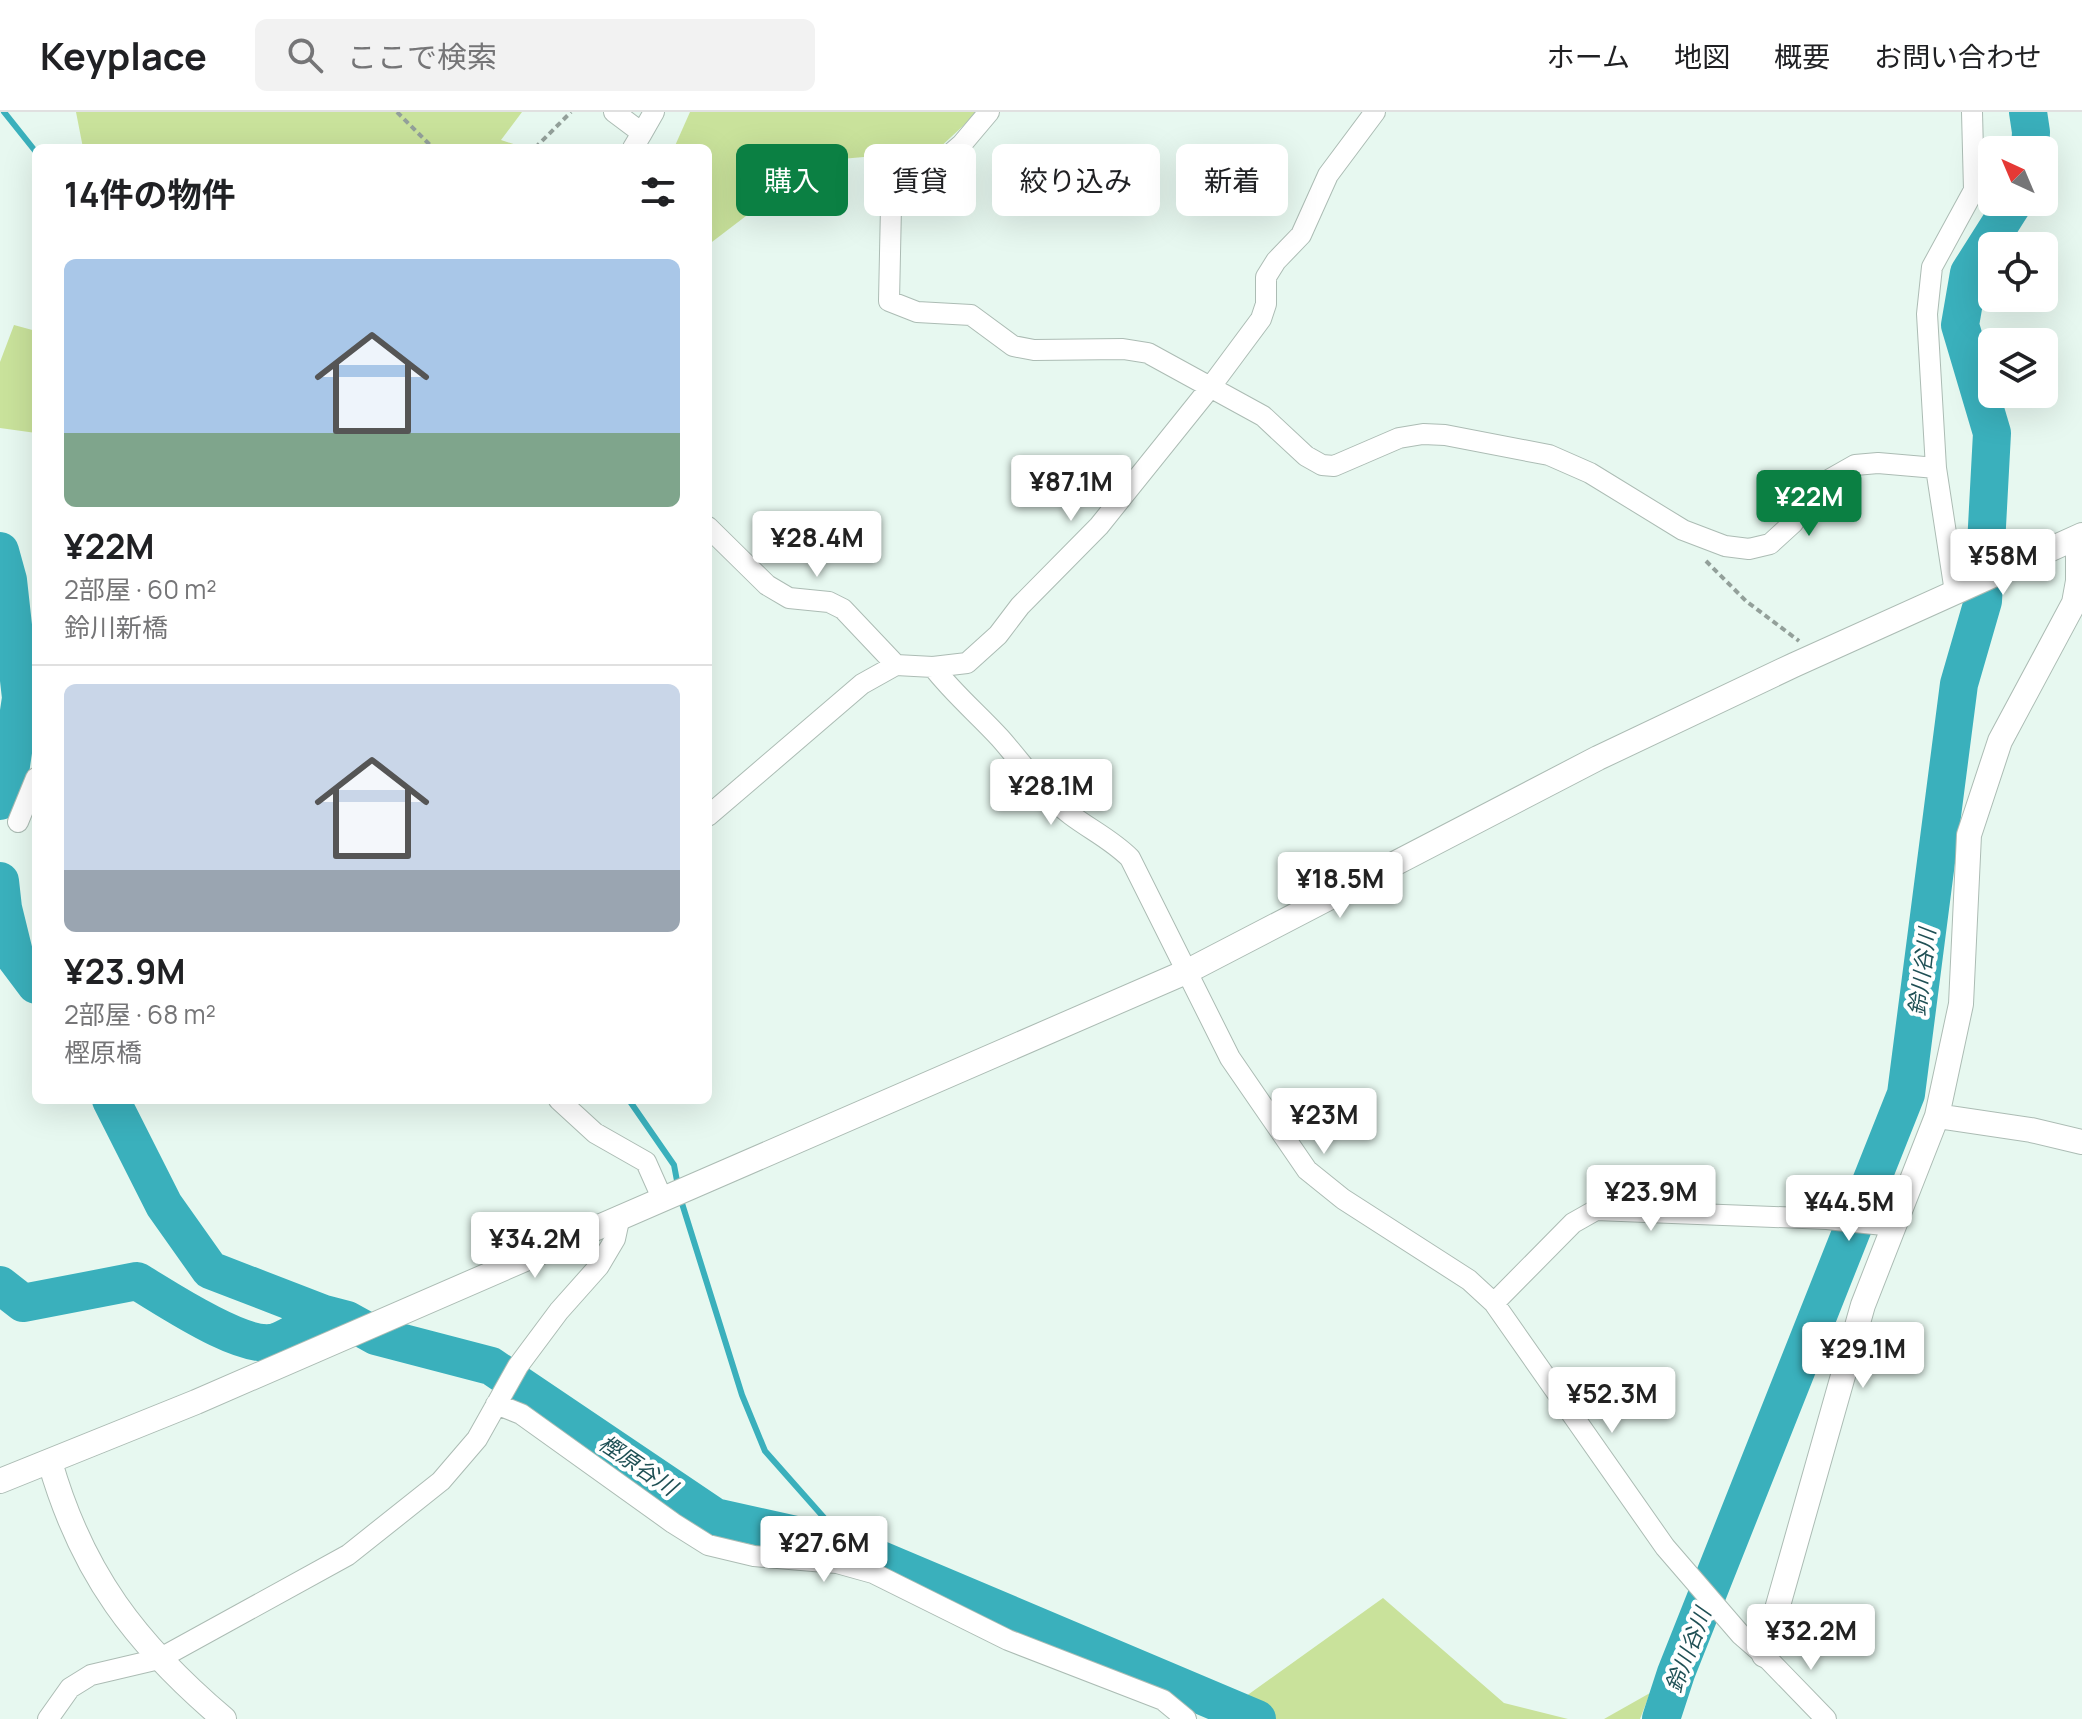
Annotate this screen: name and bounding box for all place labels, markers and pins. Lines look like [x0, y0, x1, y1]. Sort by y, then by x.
pin: ¥87.1M [1006, 455, 1136, 523]
pin: ¥22M [1762, 470, 1856, 538]
pin: ¥28.4M [752, 511, 882, 579]
pin: ¥58M [1956, 529, 2050, 597]
pin: ¥28.1M [986, 759, 1116, 827]
pin: ¥18.5M [1275, 852, 1405, 920]
pin: ¥23M [1277, 1088, 1371, 1156]
pin: ¥23.9M [1586, 1165, 1716, 1233]
pin: ¥44.5M [1784, 1175, 1914, 1243]
pin: ¥34.2M [470, 1212, 600, 1280]
pin: ¥29.1M [1798, 1322, 1928, 1390]
pin: ¥52.3M [1547, 1367, 1677, 1435]
pin: ¥27.6M [759, 1516, 889, 1584]
pin: ¥32.2M [1746, 1604, 1876, 1672]

